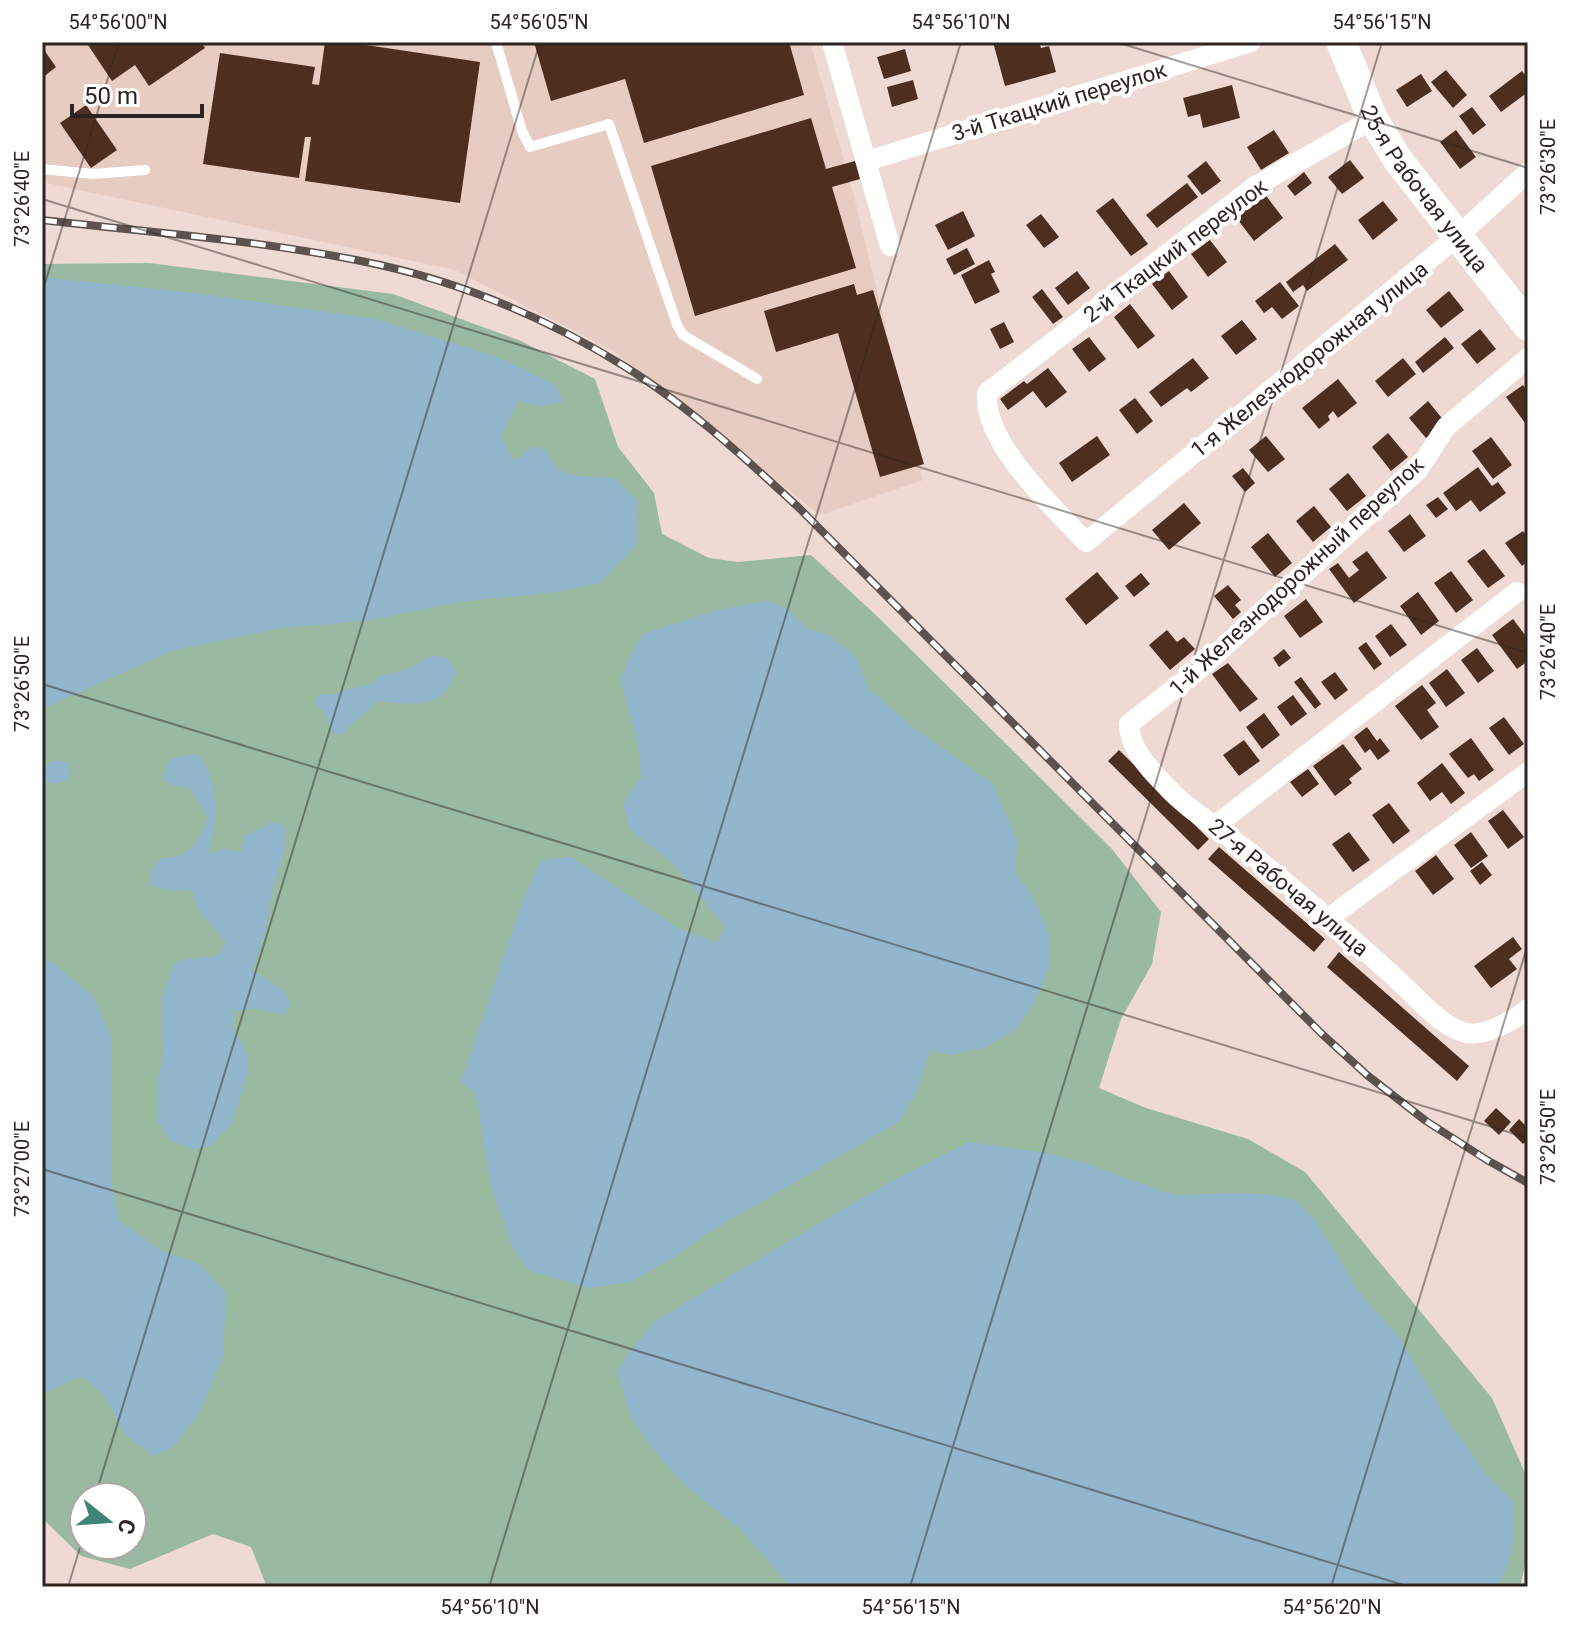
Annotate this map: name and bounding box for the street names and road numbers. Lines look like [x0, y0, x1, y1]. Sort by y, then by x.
street label: 3-й Ткацкий переулок [949, 57, 1170, 146]
street label: 25-я Рабочая улица [1356, 102, 1493, 277]
street label: 2-й Ткацкий переулок [1079, 173, 1272, 328]
street label: 1-я Железнодорожная улица [1186, 256, 1433, 463]
street label: 1-й Железнодорожный переулок [1164, 452, 1429, 701]
street label: 27-я Рабочая улица [1204, 813, 1374, 961]

